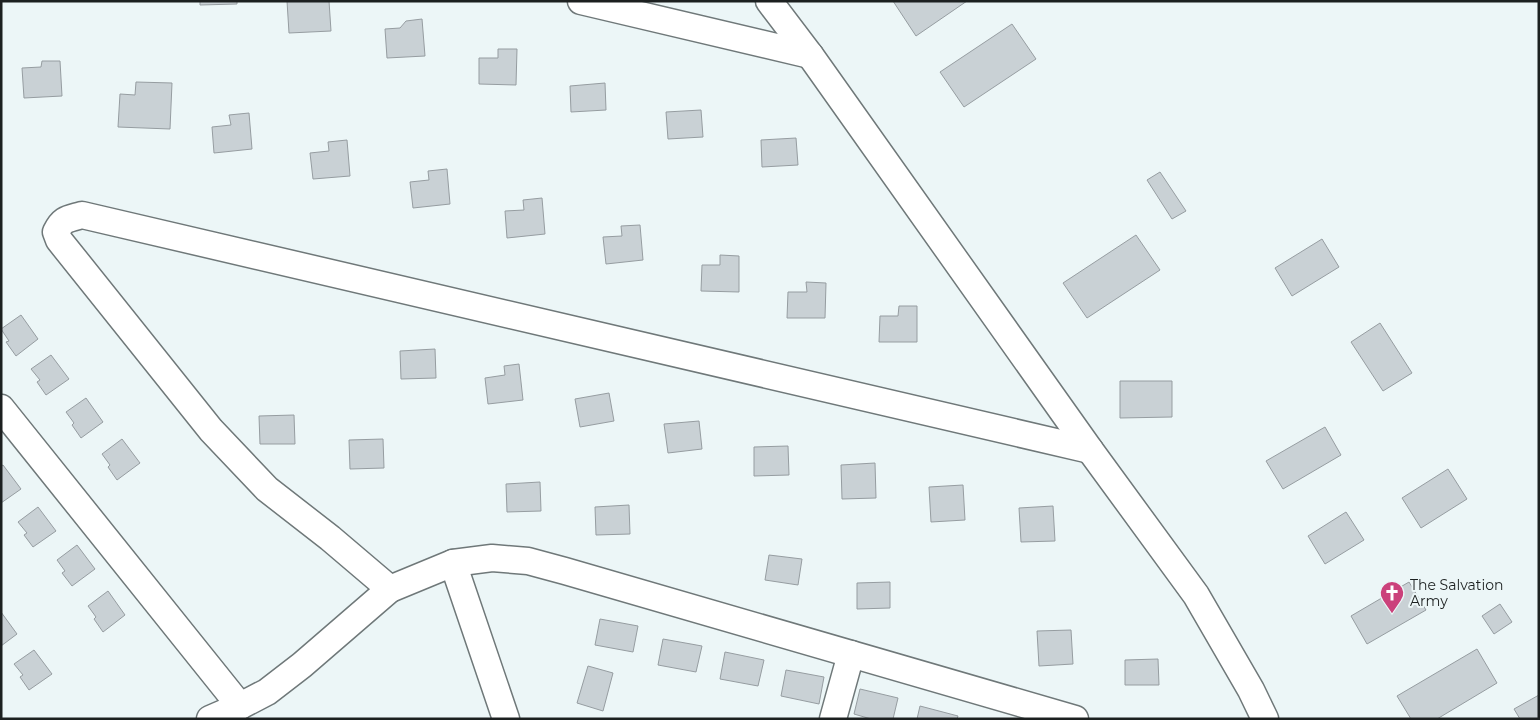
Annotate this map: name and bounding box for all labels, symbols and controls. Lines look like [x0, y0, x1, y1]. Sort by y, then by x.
place label: The Salvation Army [1410, 576, 1504, 610]
church icon: The Salvation Army [1379, 580, 1405, 614]

